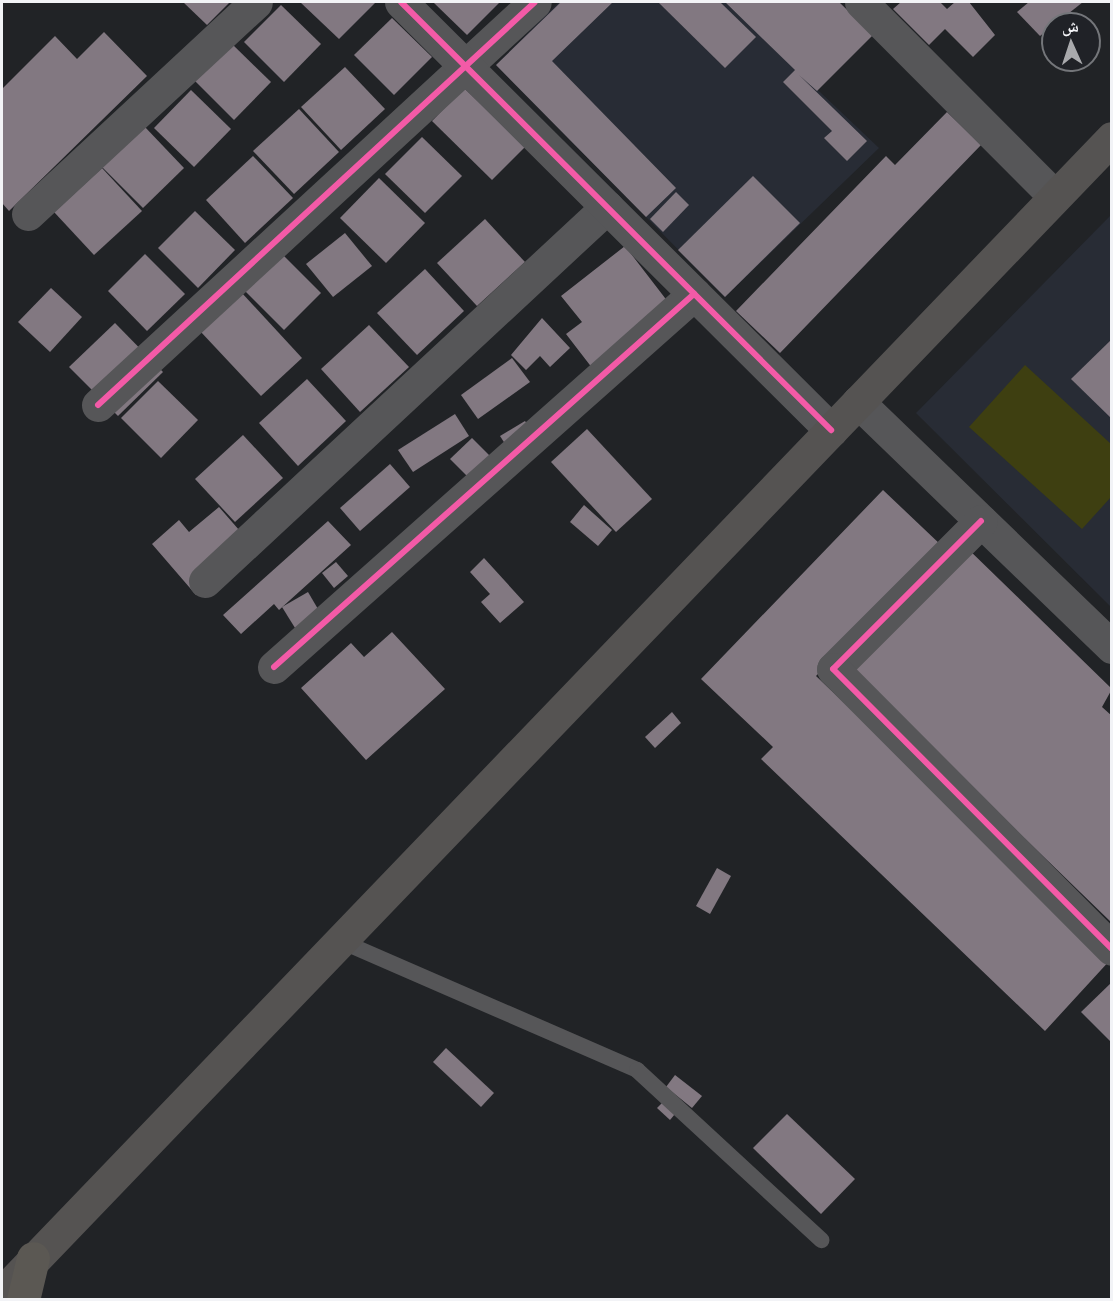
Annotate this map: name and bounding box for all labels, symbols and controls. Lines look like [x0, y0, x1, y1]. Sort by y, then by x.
north arrow [1041, 12, 1101, 72]
text: ش [1061, 15, 1079, 37]

